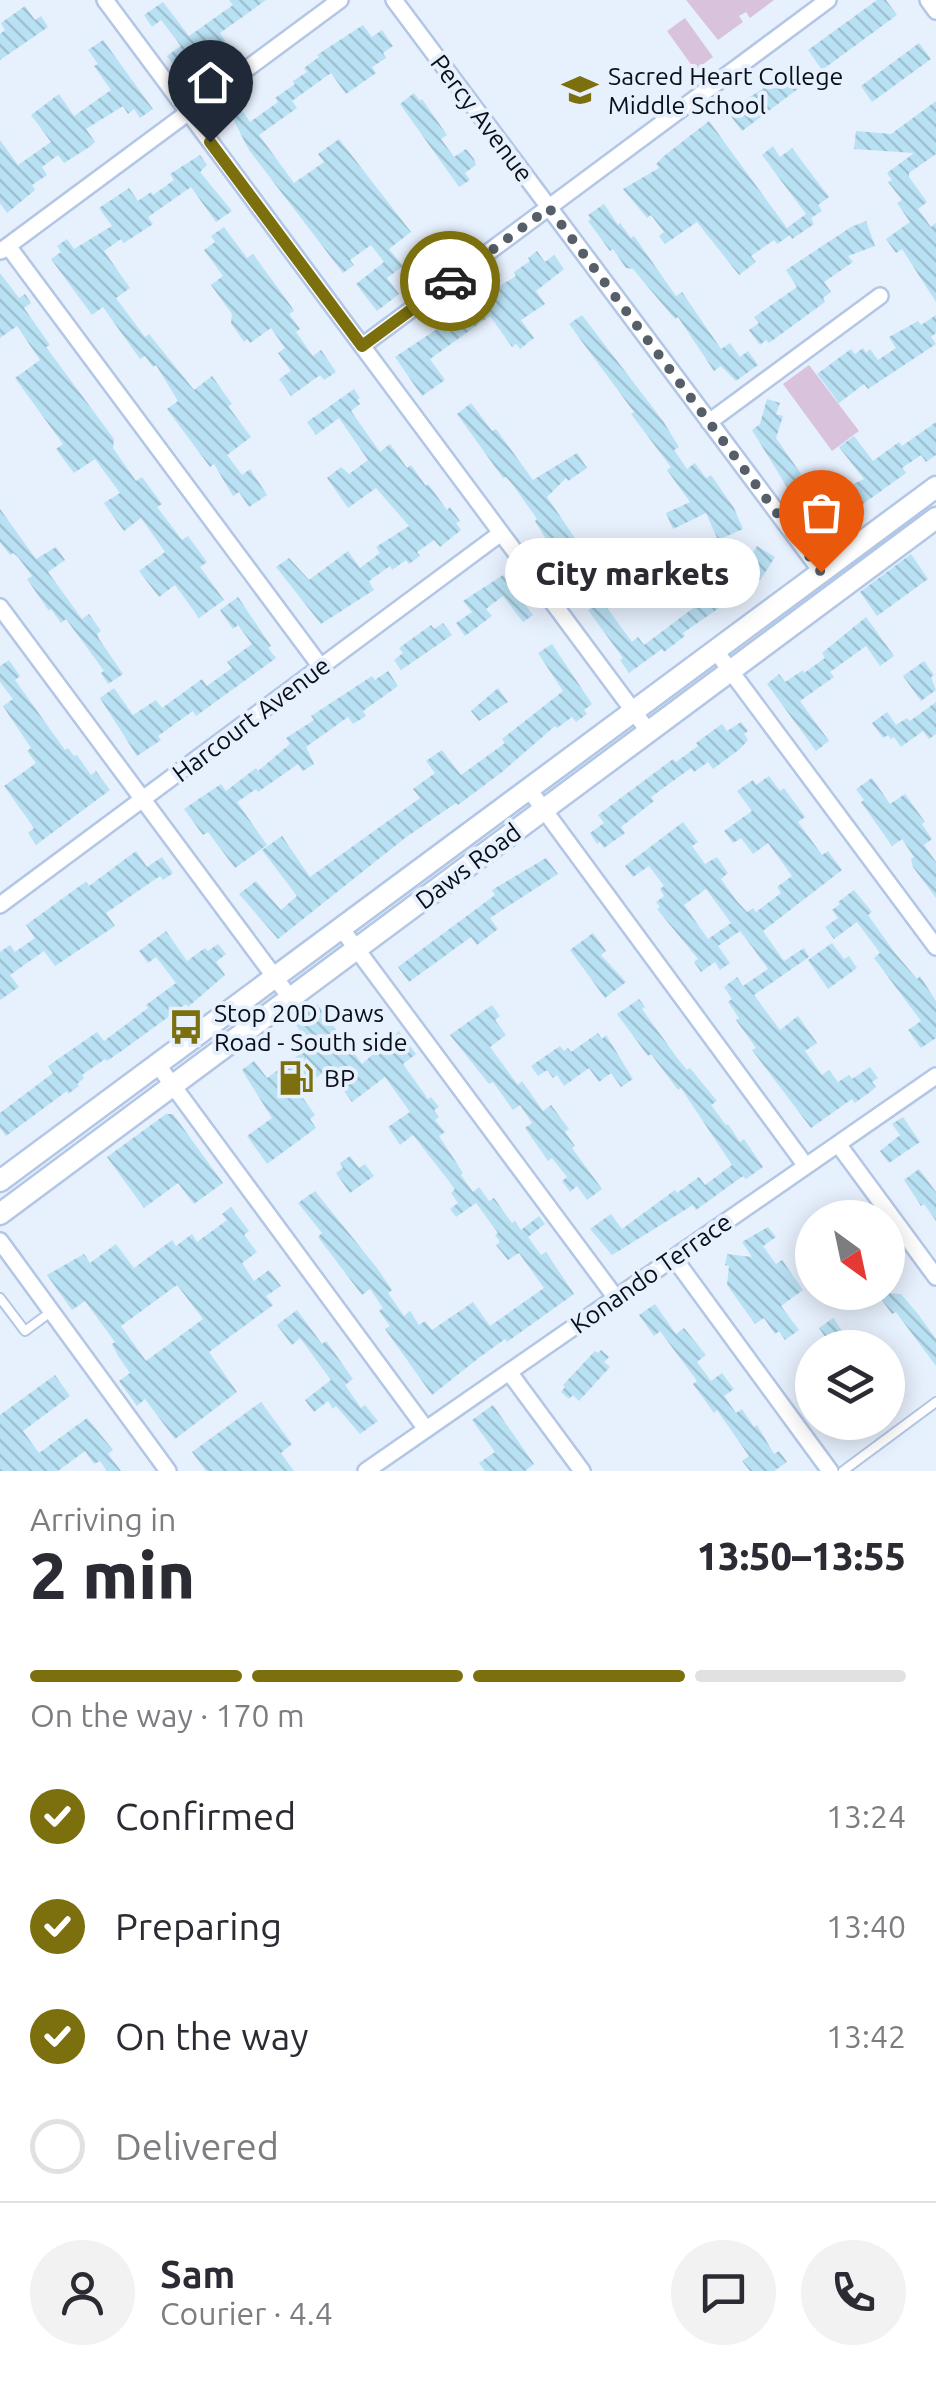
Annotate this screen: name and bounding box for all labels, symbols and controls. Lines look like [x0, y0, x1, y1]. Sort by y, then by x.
pin [168, 40, 253, 143]
street label: Percy Avenue [425, 49, 539, 187]
icon: home [183, 55, 238, 110]
place label: Sacred Heart College Middle School [608, 62, 843, 119]
school or university icon: Sacred Heart College Middle School [561, 71, 599, 109]
courier [400, 231, 500, 331]
icon: car [423, 254, 478, 309]
pin [779, 470, 864, 573]
icon: bag [794, 485, 849, 540]
callout: City markets [506, 537, 761, 607]
text: City markets [535, 555, 730, 591]
street label: Harcourt Avenue [167, 651, 335, 787]
street label: Daws Road [410, 817, 526, 915]
place label: Stop 20D Daws Road - South side [214, 999, 407, 1056]
bus stop icon: Stop 20D Daws Road - South side [167, 1008, 205, 1046]
fuel station icon: BP [277, 1059, 315, 1097]
place label: BP [324, 1064, 355, 1092]
north arrow [795, 1200, 905, 1310]
map controls [795, 1200, 905, 1440]
street label: Konando Terrace [565, 1207, 737, 1339]
button: layers [795, 1330, 905, 1440]
text: Arriving in [30, 1501, 176, 1537]
text: 13:50–13:55 [697, 1535, 906, 1577]
text: 2 min [30, 1538, 195, 1611]
text: On the way · 170 m [30, 1697, 305, 1733]
icon: check [30, 1789, 85, 1844]
text: Confirmed [115, 1795, 296, 1837]
text: 13:24 [826, 1798, 906, 1834]
icon: check [30, 1899, 85, 1954]
text: Preparing [115, 1905, 282, 1947]
text: 13:40 [826, 1908, 906, 1944]
icon: check [30, 2009, 85, 2064]
text: On the way [115, 2015, 308, 2057]
text: 13:42 [826, 2018, 906, 2054]
text: Delivered [115, 2125, 279, 2167]
button: person [30, 2240, 135, 2345]
button: chat [671, 2240, 776, 2345]
button: phone [801, 2240, 906, 2345]
text: Sam [160, 2253, 235, 2295]
text: Courier · 4.4 [160, 2295, 333, 2331]

